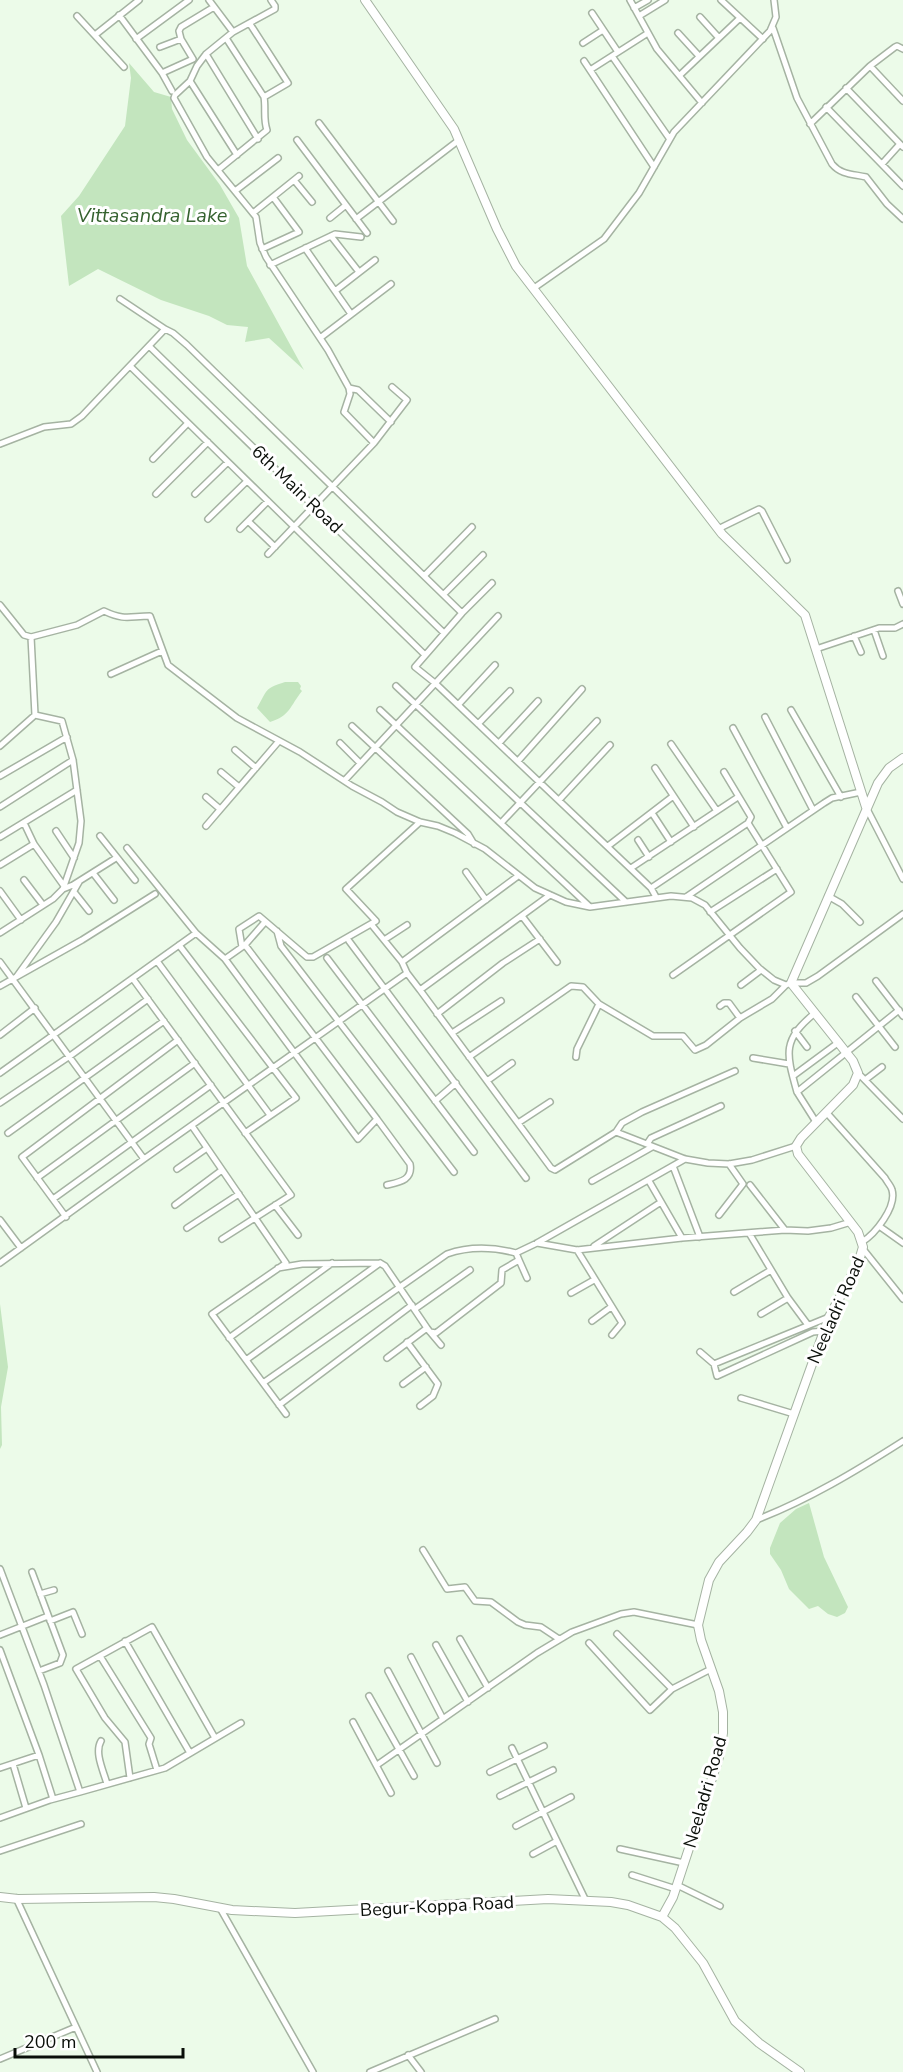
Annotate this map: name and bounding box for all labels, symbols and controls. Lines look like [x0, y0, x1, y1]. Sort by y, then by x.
water label: Vittasandra Lake [77, 202, 228, 229]
street label: 6th Main Road [246, 439, 348, 539]
street label: Neeladri Road [802, 1253, 870, 1367]
street label: Neeladri Road [678, 1733, 732, 1851]
street label: Begur-Koppa Road [359, 1890, 515, 1922]
scale bar [15, 2021, 183, 2059]
text: 200 m [24, 2030, 76, 2054]

